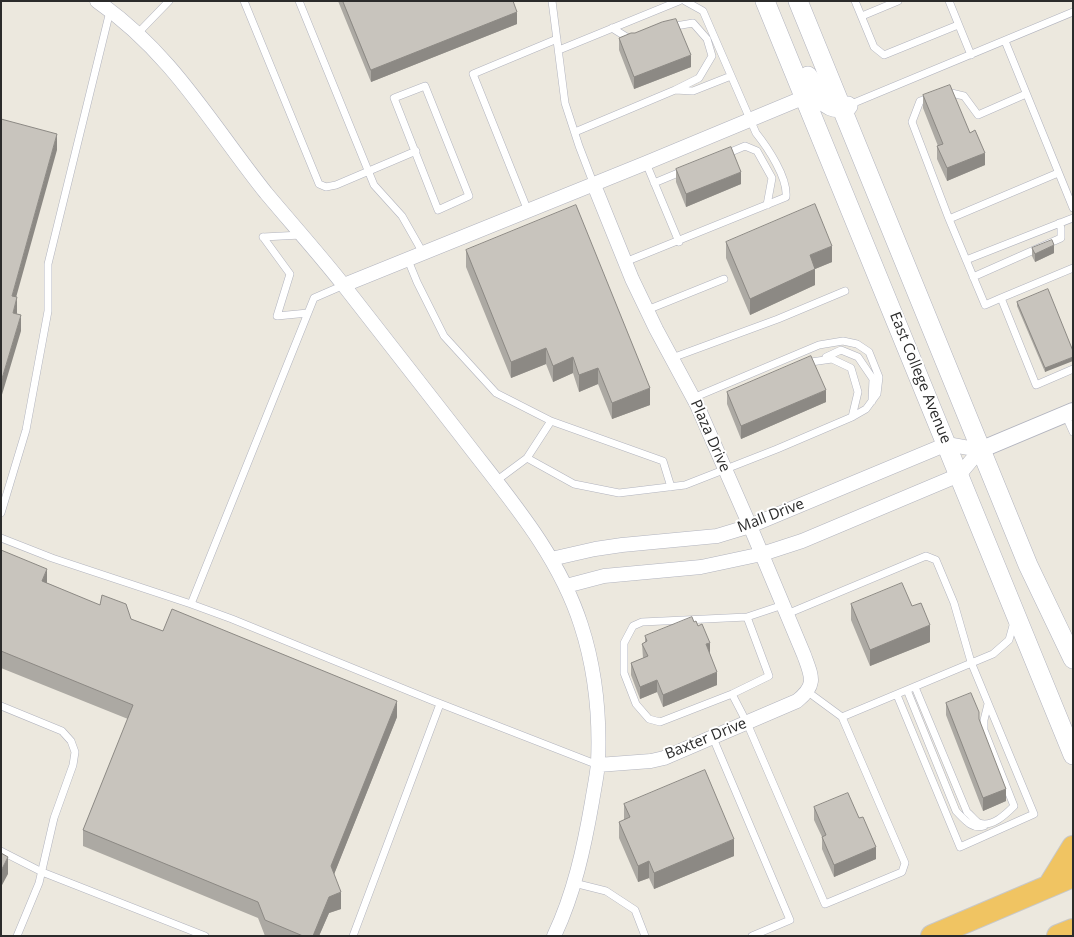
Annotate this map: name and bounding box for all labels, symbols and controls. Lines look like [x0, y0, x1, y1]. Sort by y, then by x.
street label: East College Avenue [885, 310, 955, 446]
street label: Plaza Drive [686, 397, 734, 475]
street label: Mall Drive [735, 495, 807, 537]
street label: Baxter Drive [663, 714, 749, 764]

